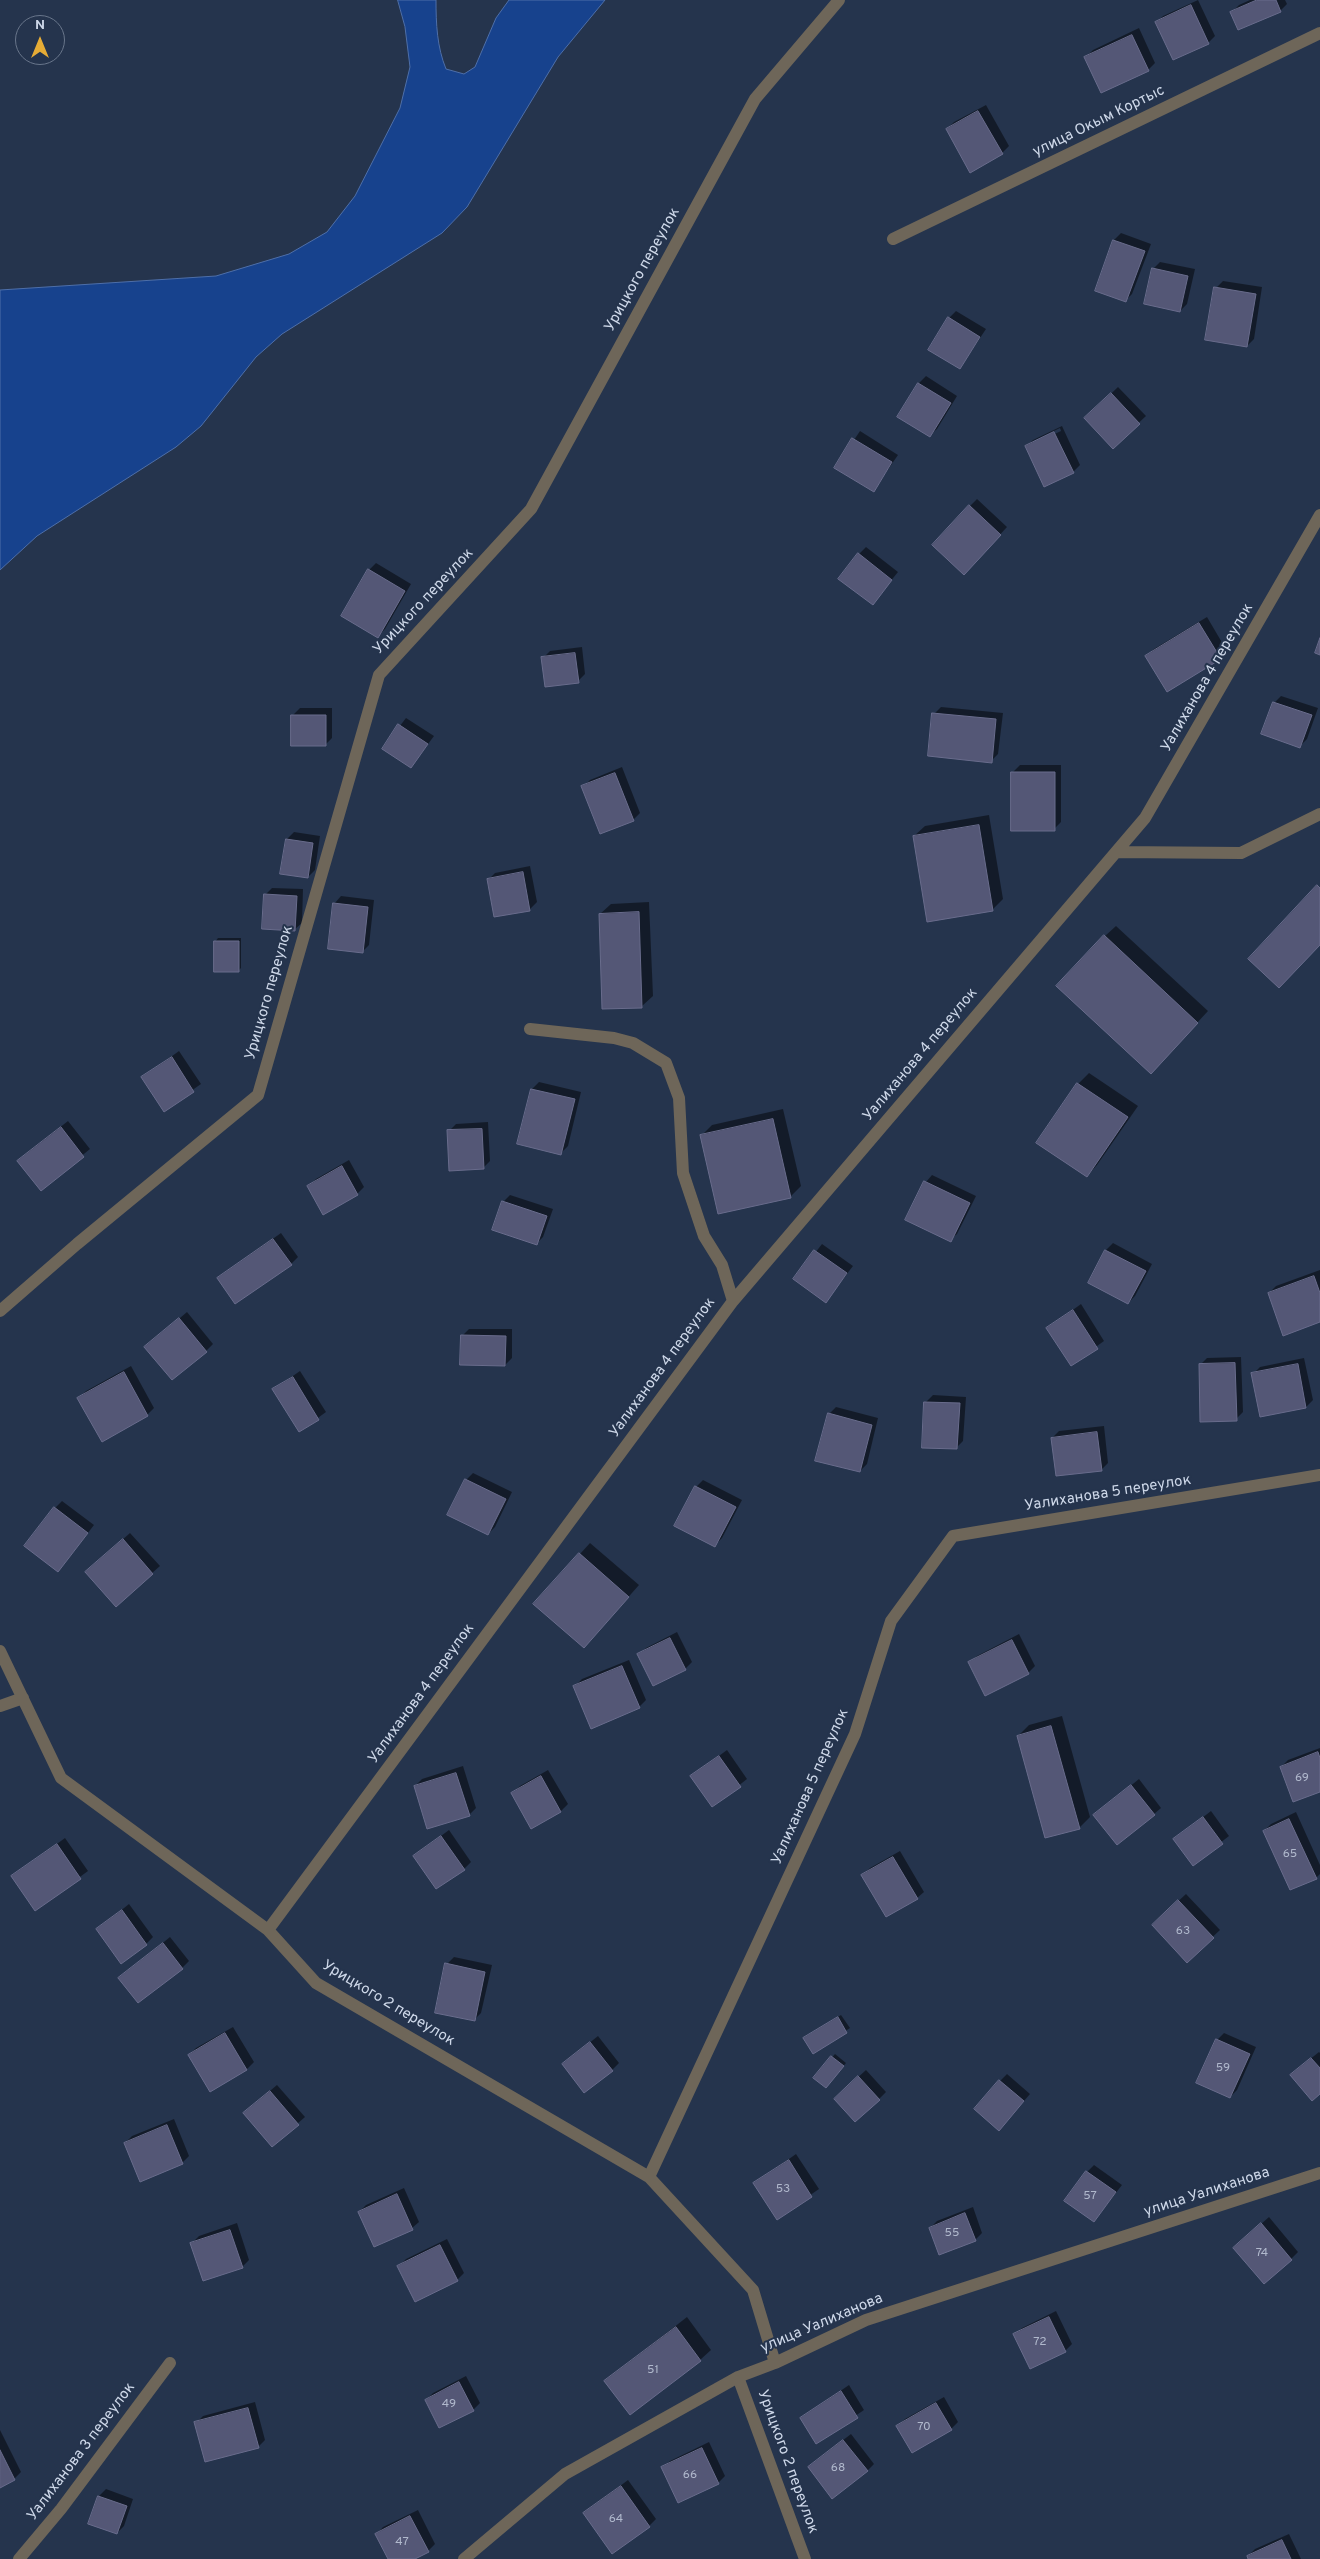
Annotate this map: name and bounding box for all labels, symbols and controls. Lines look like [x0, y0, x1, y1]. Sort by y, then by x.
north arrow [15, 15, 65, 65]
text: N [35, 17, 45, 34]
street label: улица Окым Кортыс [1030, 82, 1168, 162]
street label: Урицкого переулок [601, 205, 685, 335]
street label: Урицкого переулок [370, 545, 478, 659]
street label: Уалиханова 4 переулок [1158, 601, 1258, 755]
street label: Урицкого переулок [242, 924, 298, 1062]
street label: Уалиханова 4 переулок [860, 985, 982, 1125]
street label: Уалиханова 4 переулок [606, 1295, 720, 1441]
street label: Уалиханова 5 переулок [1023, 1472, 1193, 1516]
street label: Уалиханова 4 переулок [365, 1621, 479, 1767]
street label: Уалиханова 5 переулок [769, 1706, 853, 1868]
house number: 69 [1295, 1772, 1309, 1786]
house number: 65 [1283, 1848, 1297, 1862]
house number: 63 [1176, 1925, 1190, 1939]
street label: Урицкого 2 переулок [318, 1957, 458, 2051]
house number: 59 [1216, 2062, 1230, 2076]
street label: улица Уалиханова [1142, 2164, 1272, 2222]
house number: 53 [776, 2183, 790, 2197]
house number: 57 [1083, 2190, 1097, 2204]
house number: 55 [945, 2227, 959, 2241]
house number: 74 [1256, 2247, 1268, 2261]
street label: улица Уалиханова [758, 2290, 886, 2358]
house number: 72 [1033, 2336, 1047, 2350]
house number: 51 [647, 2364, 659, 2378]
street label: Уалиханова 3 переулок [24, 2379, 140, 2525]
street label: Урицкого 2 переулок [753, 2388, 821, 2536]
house number: 49 [442, 2398, 456, 2412]
house number: 70 [917, 2421, 931, 2435]
house number: 68 [831, 2462, 845, 2476]
house number: 66 [683, 2469, 697, 2483]
house number: 64 [609, 2513, 623, 2527]
house number: 47 [395, 2536, 409, 2550]

